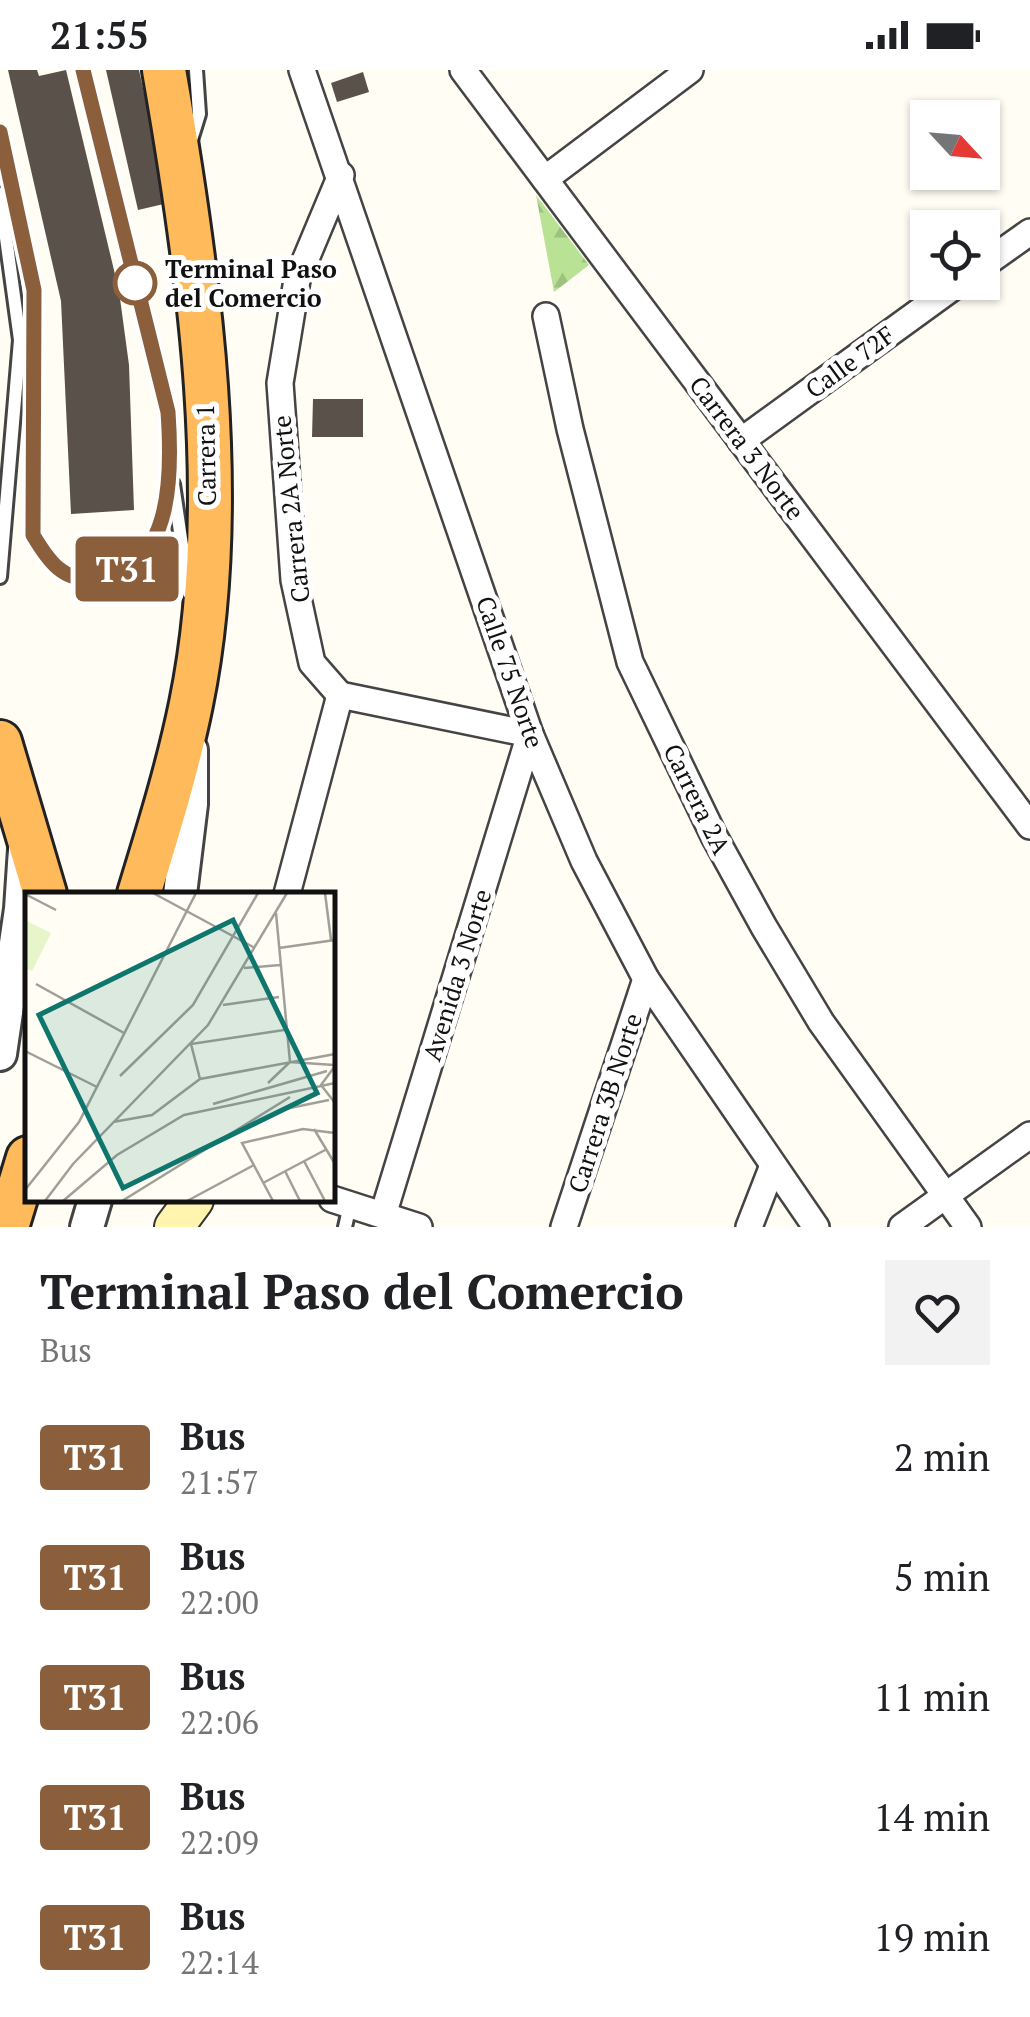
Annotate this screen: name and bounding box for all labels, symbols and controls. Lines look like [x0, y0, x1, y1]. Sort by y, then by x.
text: 21:55 [50, 10, 149, 60]
north arrow [910, 100, 1000, 190]
map controls [910, 100, 1000, 300]
button: locate [910, 210, 1000, 300]
place label: Terminal Paso del Comercio [165, 252, 337, 314]
marker: Terminal Paso del Comercio [114, 262, 156, 304]
street label: Calle 72F [798, 318, 901, 405]
street label: Carrera 3 Norte [683, 369, 812, 526]
street label: Carrera 1 [188, 404, 223, 506]
street label: Carrera 2A Norte [264, 414, 317, 604]
line badge: T31 [70, 536, 184, 602]
text: T31 [96, 546, 158, 592]
street label: Calle 75 Norte [469, 591, 552, 752]
street label: Carrera 2A [656, 738, 739, 860]
street label: Avenida 3 Norte [415, 885, 498, 1065]
inset map [25, 892, 335, 1202]
street label: Carrera 3B Norte [560, 1009, 649, 1197]
text: Terminal Paso del Comercio [40, 1259, 684, 1323]
button: heart [885, 1260, 990, 1365]
text: Bus [40, 1329, 92, 1371]
text: Bus [180, 1411, 245, 1461]
text: 2 min [894, 1432, 990, 1482]
text: T31 [64, 1434, 126, 1480]
text: 21:57 [180, 1461, 259, 1503]
text: Bus [180, 1531, 245, 1581]
text: 5 min [894, 1552, 990, 1602]
text: T31 [64, 1554, 126, 1600]
text: 22:00 [180, 1581, 259, 1623]
text: Bus [180, 1651, 245, 1701]
text: 11 min [873, 1672, 990, 1722]
text: T31 [64, 1674, 126, 1720]
text: 22:06 [180, 1701, 259, 1743]
text: Bus [180, 1771, 245, 1821]
text: 14 min [873, 1792, 990, 1842]
text: T31 [64, 1794, 126, 1840]
text: 22:09 [180, 1821, 259, 1863]
text: Bus [180, 1891, 245, 1941]
text: 19 min [873, 1912, 990, 1962]
text: T31 [64, 1914, 126, 1960]
text: 22:14 [180, 1941, 259, 1983]

